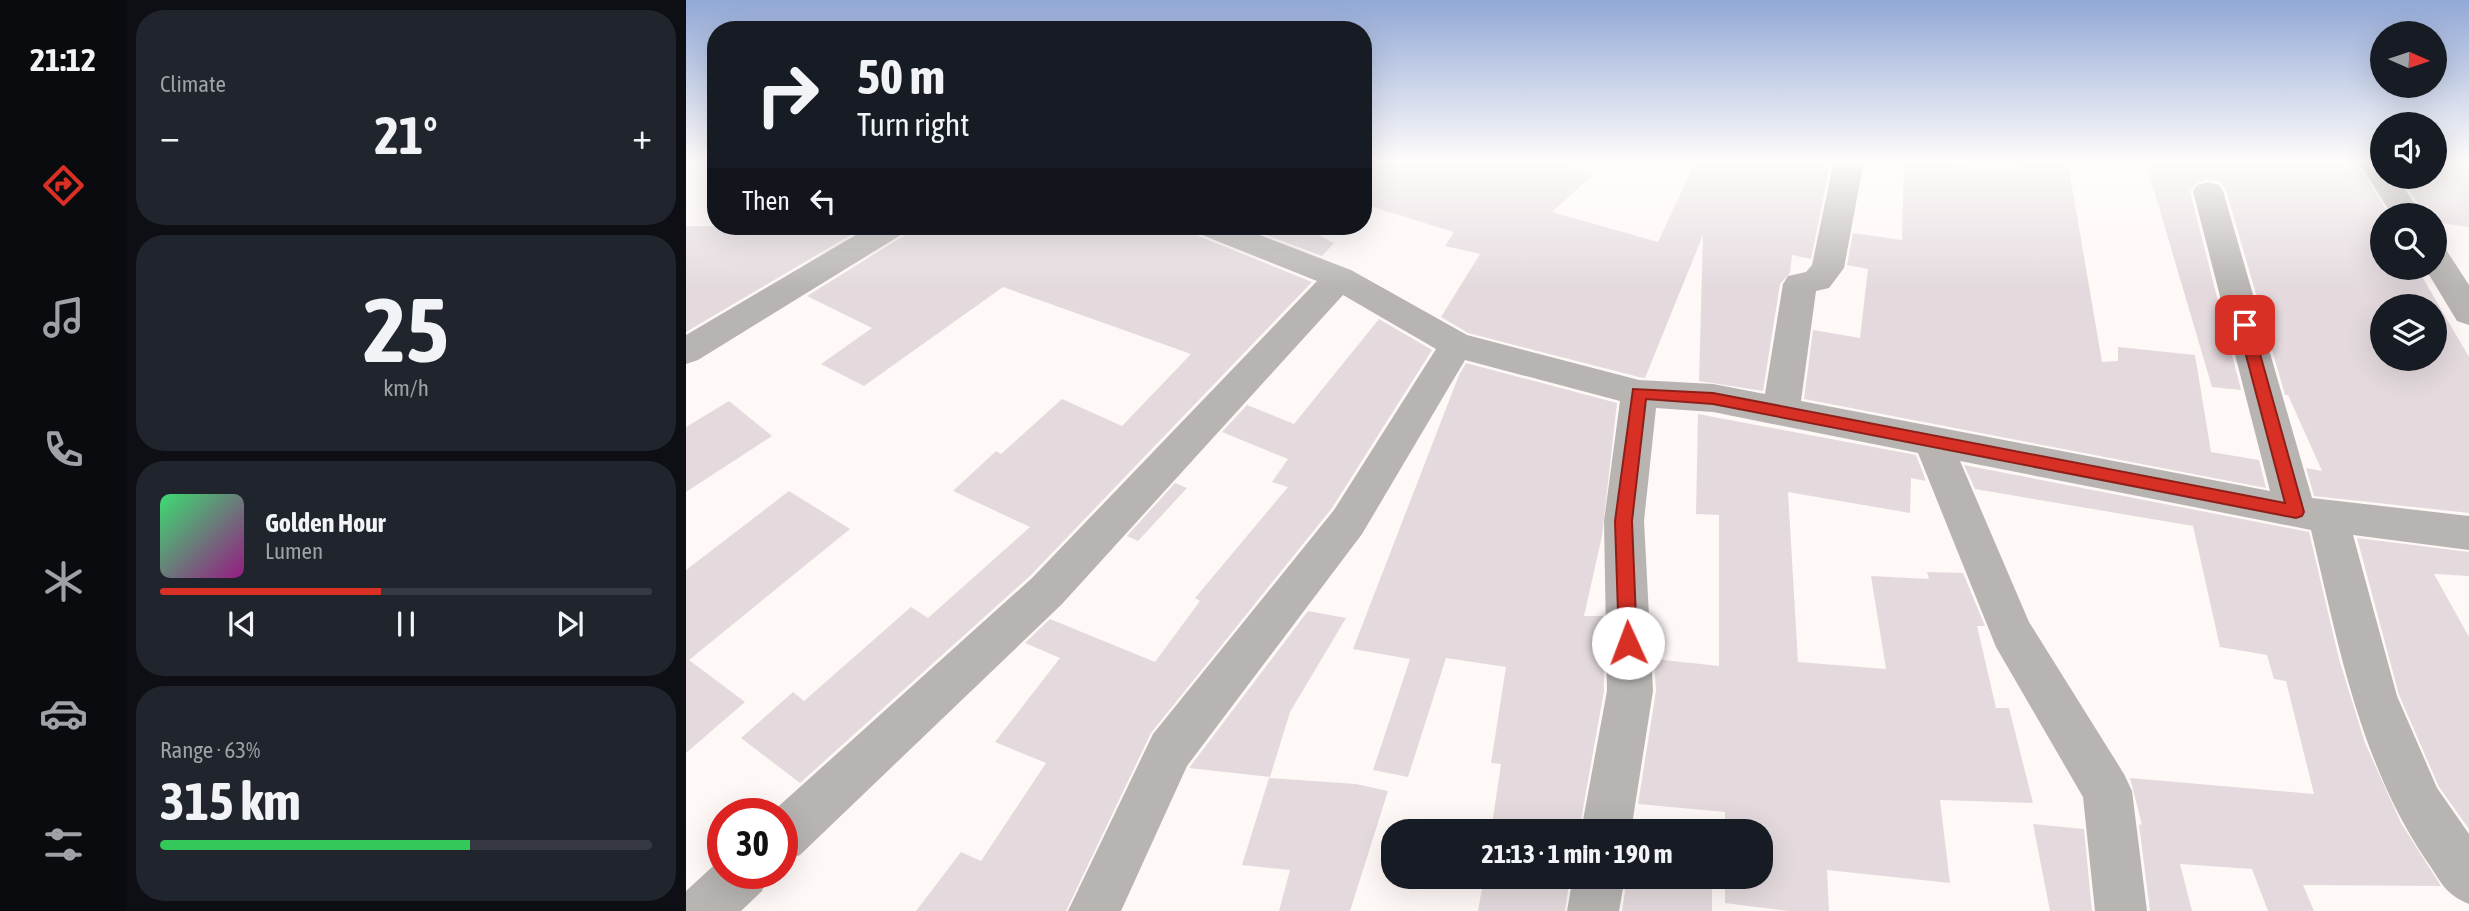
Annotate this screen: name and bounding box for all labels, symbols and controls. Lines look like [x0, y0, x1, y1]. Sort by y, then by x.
north arrow [2370, 21, 2446, 98]
map controls [2370, 21, 2447, 371]
text: 21:12 [30, 41, 96, 78]
text: 50 m [857, 48, 945, 104]
icon: right [742, 49, 833, 140]
text: Climate [160, 71, 226, 97]
text: 21° [374, 105, 438, 165]
text: Turn right [857, 106, 970, 143]
button: sound [2370, 112, 2447, 189]
text: − [160, 114, 180, 157]
text: + [632, 114, 652, 157]
icon: directions [39, 161, 88, 210]
icon: left [804, 182, 842, 220]
text: Then [742, 186, 790, 216]
button: search [2370, 203, 2447, 280]
text: 25 [363, 277, 449, 381]
icon: music [39, 293, 88, 342]
button: layers [2370, 294, 2447, 371]
pin [2215, 295, 2275, 355]
icon: arrive [2226, 306, 2264, 344]
text: km/h [383, 375, 429, 401]
icon: phone [39, 425, 88, 474]
text: Golden Hour [265, 508, 385, 538]
text: Lumen [265, 538, 323, 564]
icon: climate [39, 557, 88, 606]
icon: previous [223, 605, 261, 643]
icon: pause [387, 605, 425, 643]
icon: next [551, 605, 589, 643]
position arrow [1591, 606, 1665, 680]
icon: car [39, 689, 88, 738]
text: Range · 63% [160, 737, 260, 763]
text: 315 km [160, 771, 301, 831]
speed limit sign: 30 [707, 798, 798, 889]
icon: filters [39, 820, 88, 869]
text: 21:13 · 1 min · 190 m [1482, 839, 1672, 869]

